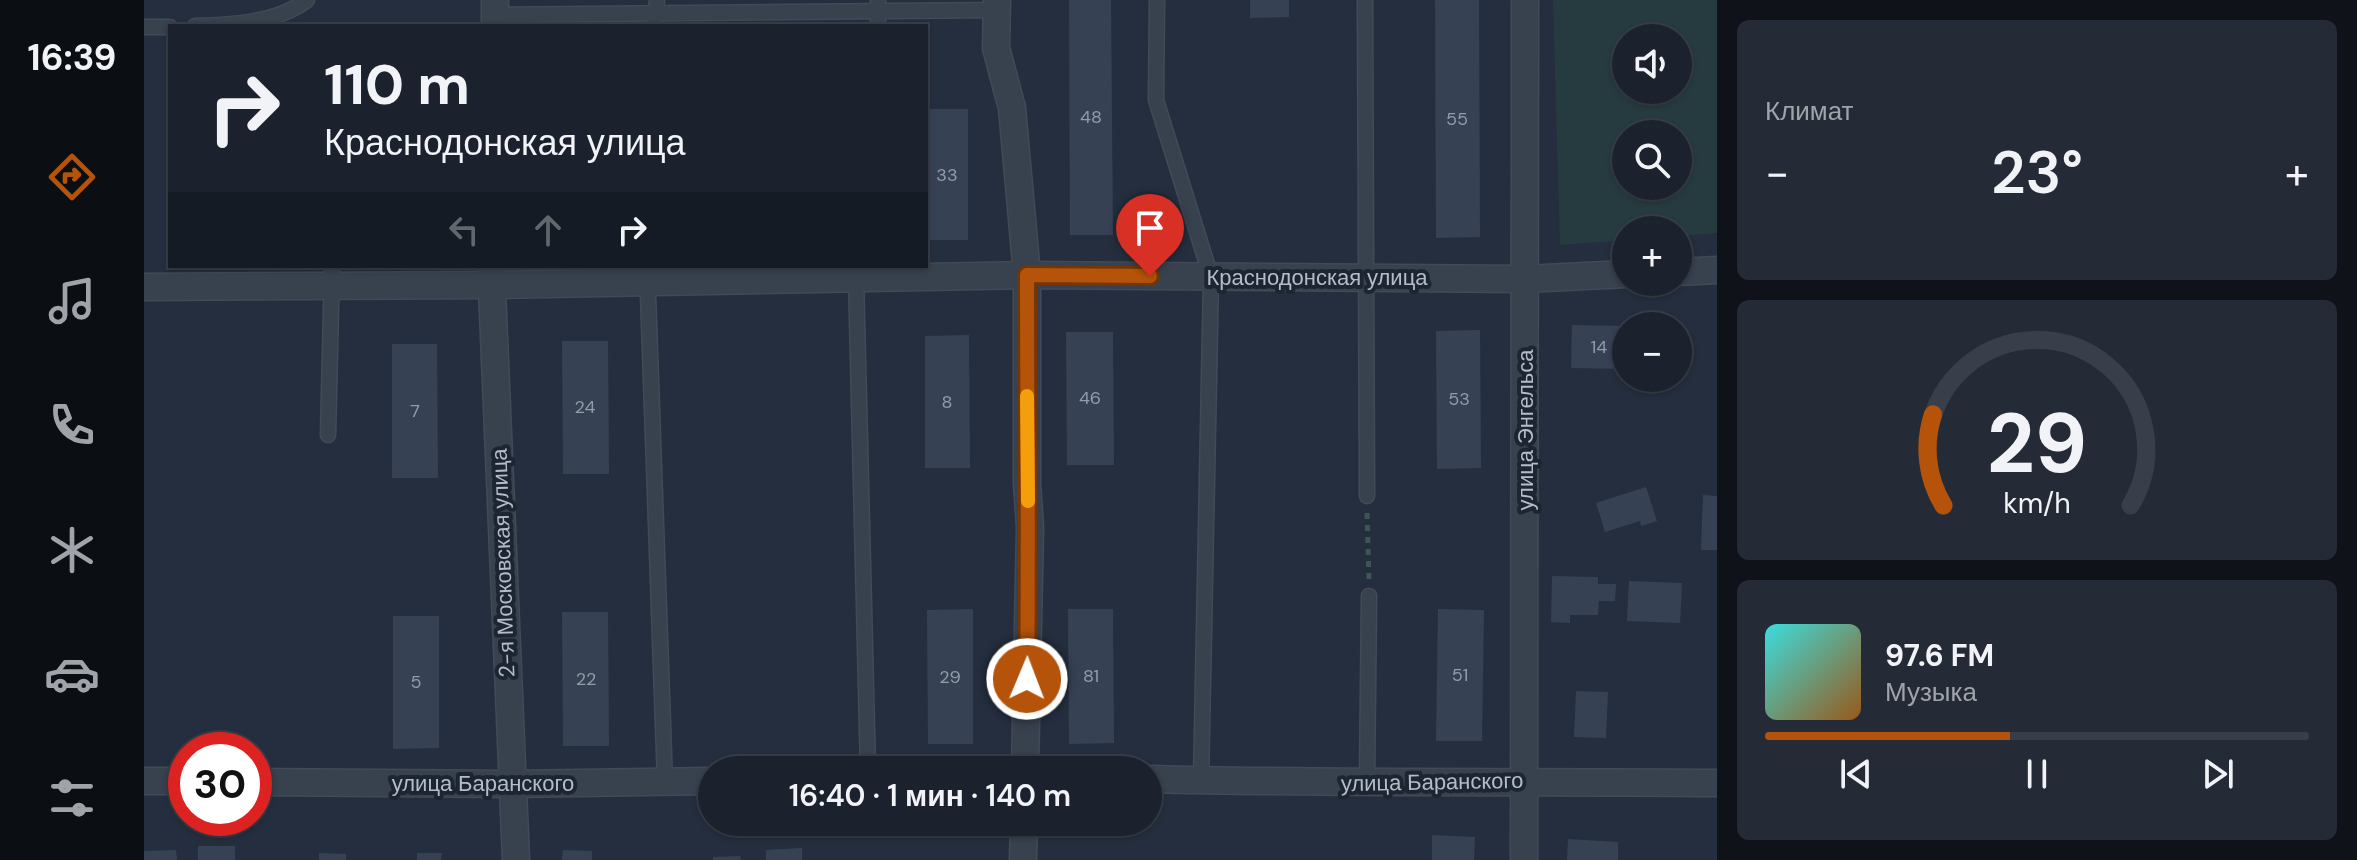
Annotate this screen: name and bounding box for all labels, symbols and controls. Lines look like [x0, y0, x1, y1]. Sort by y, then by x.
map controls [1612, 24, 1692, 392]
button: sound [1612, 24, 1692, 104]
text: 16:39 [28, 34, 116, 81]
text: 110 m [324, 48, 470, 121]
icon: right [192, 56, 296, 160]
text: Климат [1765, 94, 1854, 128]
house number: 48 [1080, 105, 1102, 129]
house number: 55 [1446, 107, 1468, 131]
text: Краснодонская улица [324, 119, 686, 166]
button: search [1612, 120, 1692, 200]
text: 23° [1991, 133, 2083, 212]
text: − [1765, 144, 1789, 202]
text: + [2285, 144, 2309, 202]
icon: directions [44, 149, 100, 205]
house number: 33 [936, 163, 958, 187]
pin [1116, 194, 1184, 276]
icon: arrive [1128, 206, 1172, 250]
icon: left [442, 208, 486, 252]
icon: ahead [526, 208, 570, 252]
icon: right [610, 208, 654, 252]
button: + [1612, 216, 1692, 296]
street label: Краснодонская улица [1207, 263, 1428, 292]
icon: music [44, 273, 100, 329]
button: − [1612, 312, 1692, 392]
house number: 14 [1591, 335, 1607, 359]
street label: улица Энгельса [1511, 349, 1540, 510]
house number: 46 [1079, 386, 1101, 410]
house number: 53 [1448, 387, 1470, 411]
text: 29 [1987, 389, 2087, 498]
house number: 8 [942, 390, 952, 414]
house number: 24 [575, 395, 596, 419]
icon: phone [44, 397, 100, 453]
house number: 7 [410, 399, 420, 423]
street label: 2-я Московская улица [484, 447, 521, 678]
text: km/h [2003, 485, 2071, 522]
icon: climate [44, 522, 100, 578]
text: 97.6 FM [1885, 636, 1994, 675]
position arrow [985, 637, 1069, 721]
icon: car [44, 646, 100, 702]
house number: 51 [1452, 663, 1468, 687]
house number: 81 [1083, 664, 1099, 688]
house number: 29 [939, 665, 961, 689]
house number: 22 [576, 667, 596, 691]
house number: 5 [411, 670, 421, 694]
text: Музыка [1885, 675, 1977, 709]
speed limit sign: 30 [168, 732, 272, 836]
icon: previous [1834, 752, 1878, 796]
icon: pause [2015, 752, 2059, 796]
icon: next [2196, 752, 2240, 796]
street label: улица Баранского [1341, 766, 1523, 798]
street label: улица Баранского [392, 769, 574, 798]
icon: filters [44, 770, 100, 826]
text: 16:40 · 1 мин · 140 m [789, 776, 1071, 815]

